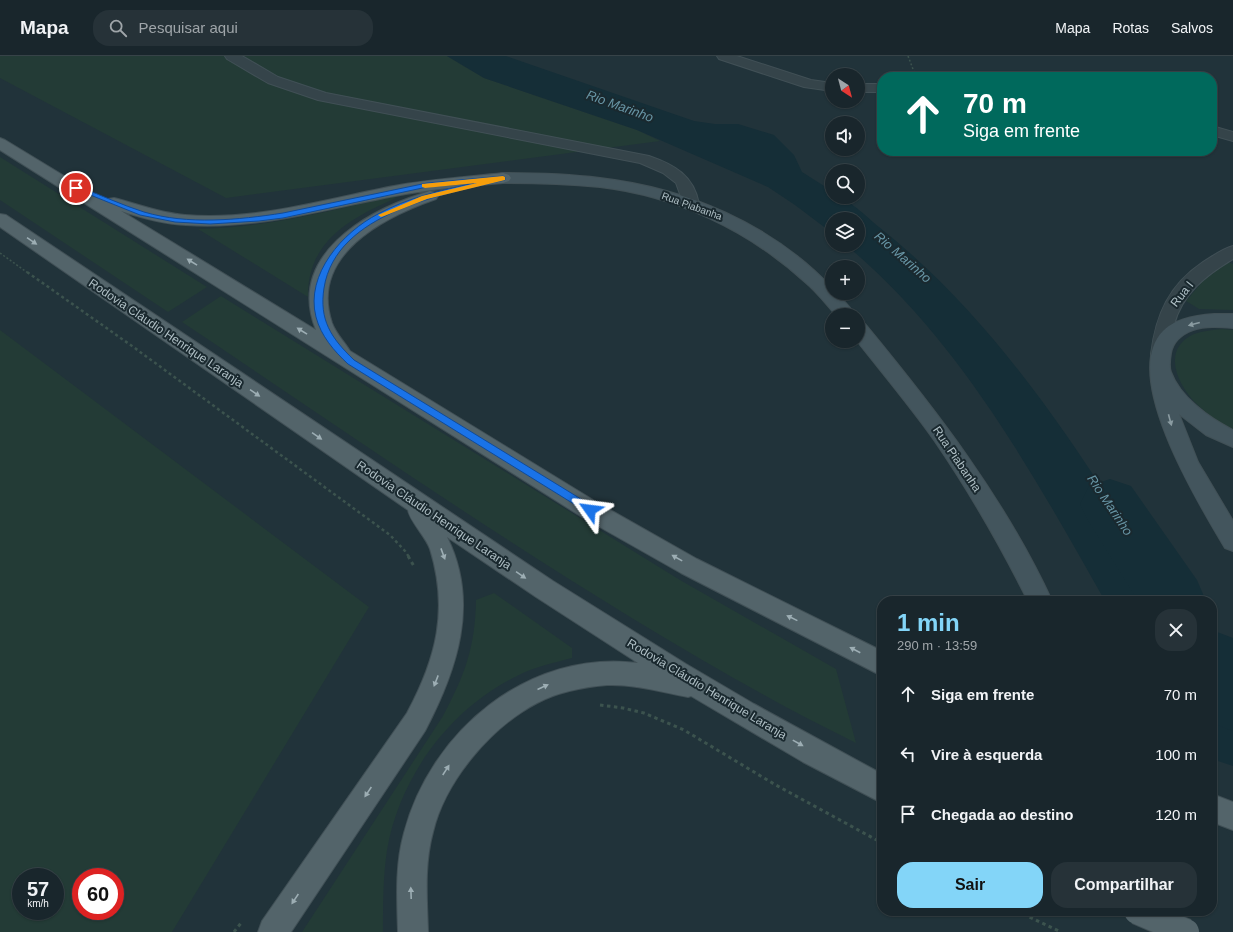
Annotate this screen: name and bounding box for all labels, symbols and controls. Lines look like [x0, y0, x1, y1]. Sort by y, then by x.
search box [93, 10, 373, 46]
text: Mapa [20, 17, 69, 38]
icon: search [107, 17, 129, 39]
text: Pesquisar aqui [139, 19, 238, 36]
text: Mapa [1055, 20, 1090, 36]
text: Rotas [1112, 20, 1149, 36]
text: Salvos [1171, 20, 1213, 36]
north arrow [825, 68, 865, 108]
map controls [825, 68, 865, 348]
water label: Rio Marinho [585, 87, 655, 125]
icon: ahead [897, 88, 949, 140]
text: 70 m [963, 88, 1027, 119]
button: sound [825, 116, 865, 156]
text: Siga em frente [963, 121, 1080, 141]
button: search [825, 164, 865, 204]
pin [59, 171, 93, 205]
icon: arrive [65, 177, 87, 199]
street label: Rua Piabanha [660, 190, 724, 222]
button: layers [825, 212, 865, 252]
water label: Rio Marinho [872, 228, 934, 286]
one-way arrow [27, 237, 37, 245]
one-way arrow [186, 259, 198, 266]
button: + [825, 260, 865, 300]
street label: Rodovia Cláudio Henrique Laranja [86, 276, 246, 390]
street label: Rua I [1168, 278, 1196, 310]
button: − [825, 308, 865, 348]
one-way arrow [1188, 321, 1201, 327]
one-way arrow [296, 328, 308, 335]
one-way arrow [250, 389, 260, 397]
one-way arrow [1168, 414, 1174, 426]
street label: Rua Piabanha [930, 424, 984, 495]
one-way arrow [312, 432, 322, 440]
street label: Rodovia Cláudio Henrique Laranja [354, 458, 514, 572]
water label: Rio Marinho [1084, 472, 1136, 538]
position arrow [569, 489, 611, 531]
one-way arrow [440, 549, 446, 561]
one-way arrow [671, 555, 683, 562]
one-way arrow [516, 571, 527, 578]
text: 1 min [897, 609, 960, 636]
button: close [1155, 609, 1197, 651]
one-way arrow [786, 615, 798, 621]
street label: Rodovia Cláudio Henrique Laranja [625, 636, 790, 742]
text: 290 m · 13:59 [897, 638, 977, 653]
one-way arrow [849, 646, 860, 653]
one-way arrow [432, 676, 438, 688]
icon: ahead [897, 683, 919, 705]
one-way arrow [538, 684, 549, 690]
text: Siga em frente [931, 686, 1034, 703]
text: 70 m [1164, 686, 1197, 703]
one-way arrow [792, 740, 804, 747]
icon: left [897, 743, 919, 765]
text: Vire à esquerda [931, 746, 1042, 763]
text: 100 m [1155, 746, 1197, 763]
one-way arrow [442, 765, 450, 775]
one-way arrow [364, 786, 372, 797]
icon: arrive [897, 803, 919, 825]
text: Chegada ao destino [931, 806, 1074, 823]
text: 120 m [1155, 806, 1197, 823]
button: Sair [897, 862, 1043, 908]
button: Compartilhar [1051, 862, 1197, 908]
speed limit sign: 60 [72, 868, 124, 920]
text: 57 [27, 878, 49, 900]
one-way arrow [408, 887, 415, 899]
one-way arrow [291, 894, 299, 904]
text: km/h [27, 898, 49, 909]

